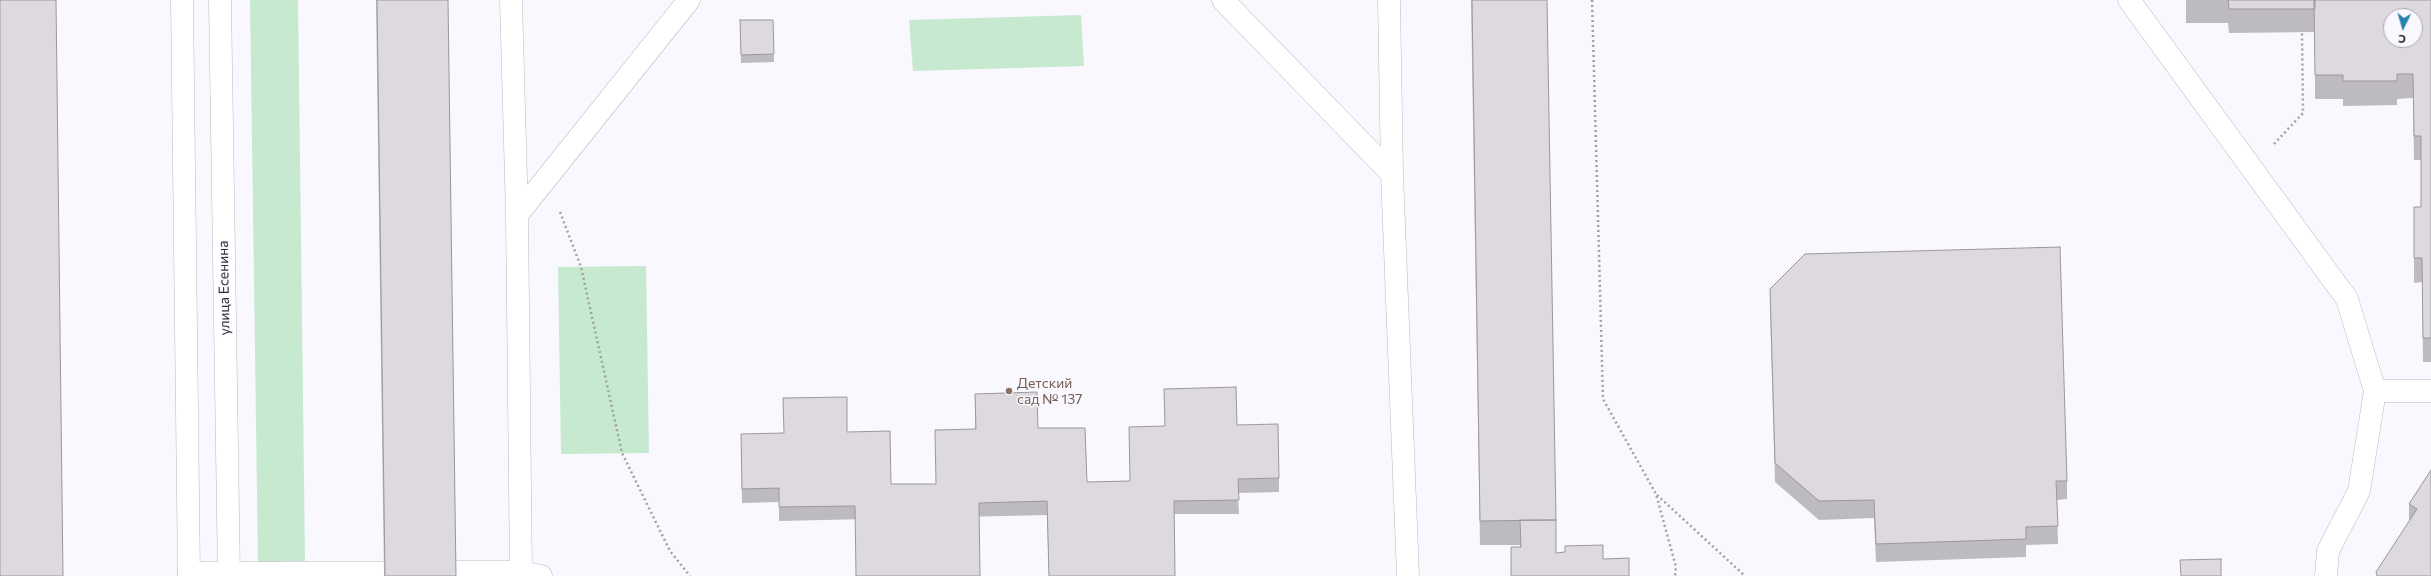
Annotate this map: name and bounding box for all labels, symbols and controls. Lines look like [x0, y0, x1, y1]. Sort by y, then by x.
north arrow [2383, 8, 2423, 48]
text: С [2398, 33, 2406, 46]
street label: улица Есенина [215, 240, 233, 336]
place label: Детский сад № 137 [1017, 375, 1082, 408]
marker: Детский сад № 137 [1004, 386, 1014, 396]

